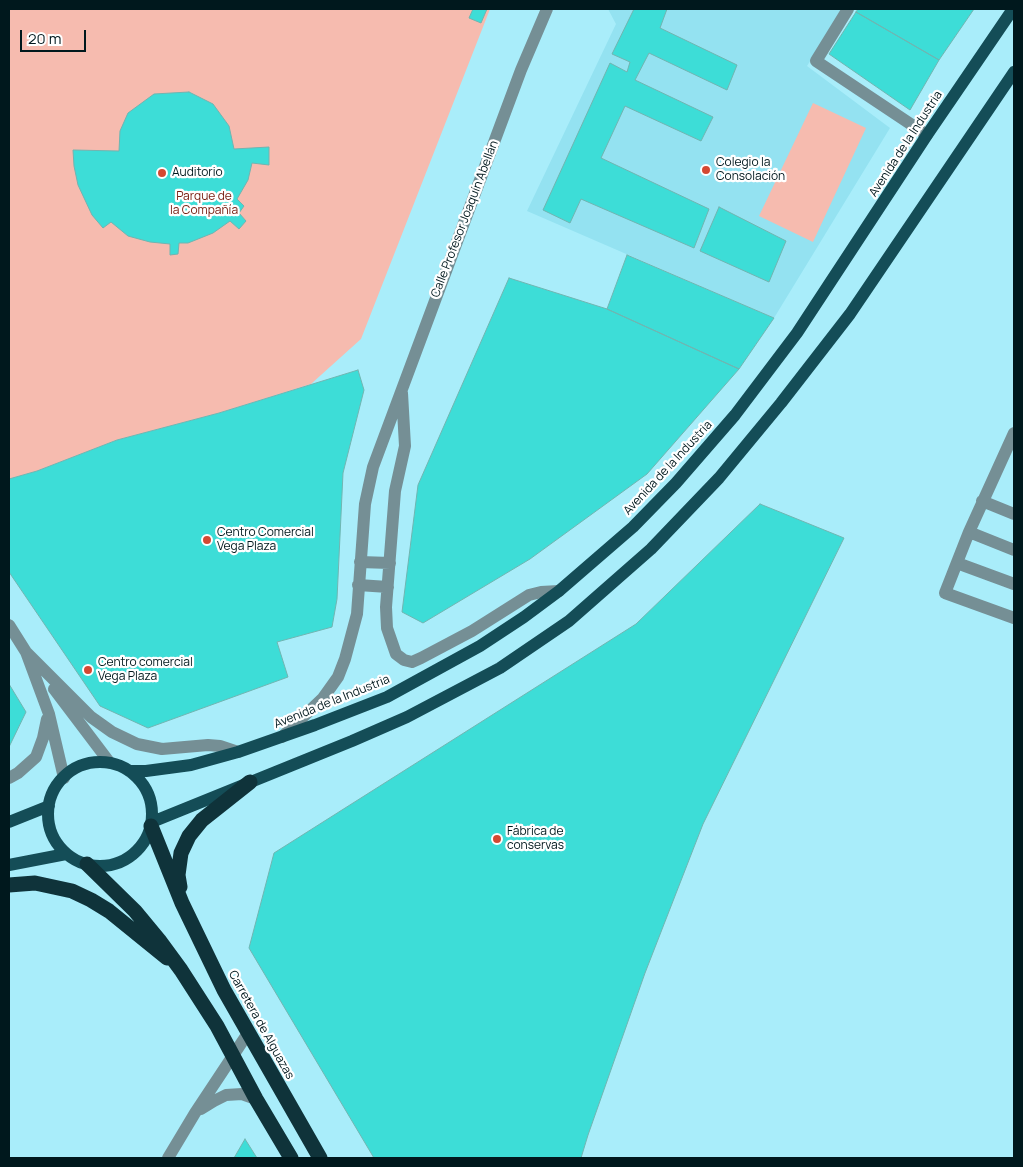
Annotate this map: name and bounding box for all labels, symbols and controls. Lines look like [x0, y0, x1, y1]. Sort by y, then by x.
scale bar [22, 20, 89, 52]
text: 20 m [28, 28, 61, 49]
street label: Avenida de la Industria [866, 88, 946, 200]
street label: Calle Profesor Joaquín Abellán [428, 138, 502, 300]
place label: Colegio la Consolación [716, 156, 785, 184]
marker: Colegio la Consolación [700, 164, 712, 176]
place label: Auditorio [172, 166, 223, 180]
marker: Auditorio [156, 167, 168, 179]
park label: Parque de la Compañía [170, 190, 238, 218]
street label: Avenida de la Industria [621, 418, 715, 518]
place label: Centro Comercial Vega Plaza [217, 526, 314, 554]
marker: Centro Comercial Vega Plaza [201, 534, 213, 546]
place label: Centro comercial Vega Plaza [98, 656, 193, 684]
marker: Centro comercial Vega Plaza [82, 664, 94, 676]
street label: Avenida de la Industria [272, 672, 392, 732]
place label: Fábrica de conservas [507, 825, 564, 853]
marker: Fábrica de conservas [491, 833, 503, 845]
street label: Carretera de Alguazas [225, 968, 297, 1082]

